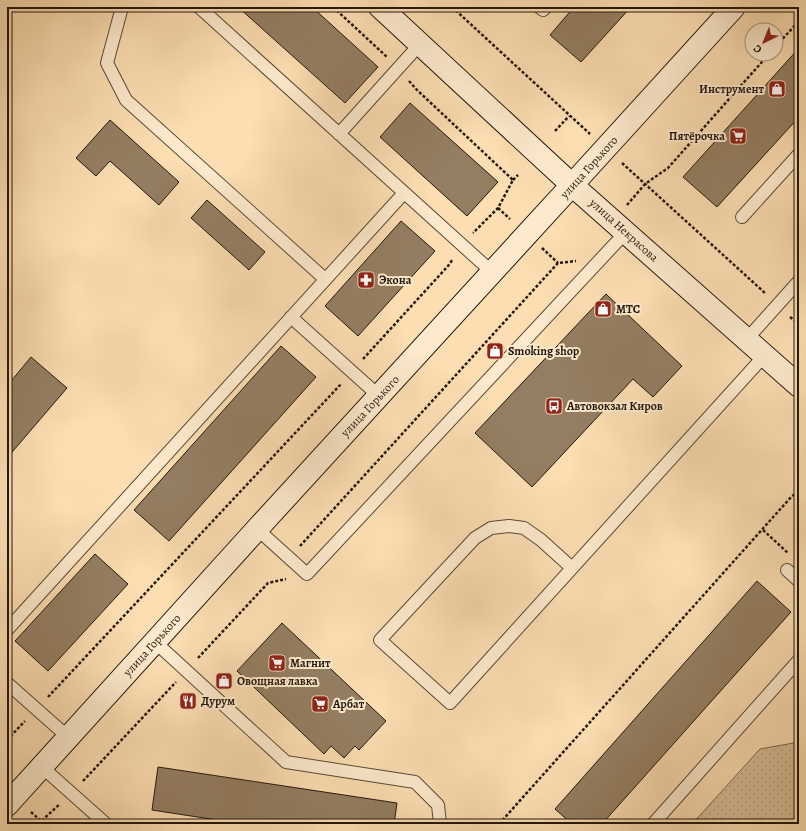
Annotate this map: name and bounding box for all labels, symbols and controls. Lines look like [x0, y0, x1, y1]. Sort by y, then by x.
north arrow [744, 22, 784, 62]
text: С [750, 41, 765, 57]
shop icon: Инструмент [767, 79, 787, 99]
place label: Инструмент [699, 81, 765, 97]
supermarket icon: Пятёрочка [728, 126, 748, 146]
place label: Пятёрочка [669, 128, 725, 144]
street label: улица Горького [556, 132, 621, 202]
street label: улица Некрасова [585, 194, 662, 266]
pharmacy icon: Экона [356, 270, 376, 290]
place label: Экона [379, 272, 412, 288]
shop icon: МТС [593, 299, 613, 319]
place label: МТС [616, 301, 640, 317]
shop icon: Smoking shop [485, 341, 505, 361]
place label: Smoking shop [508, 343, 580, 359]
street label: улица Горького [337, 372, 403, 441]
bus stop icon: Автовокзал Киров [544, 396, 564, 416]
place label: Автовокзал Киров [566, 398, 663, 414]
street label: улица Горького [119, 610, 184, 680]
supermarket icon: Магнит [267, 653, 287, 673]
place label: Магнит [290, 655, 331, 671]
shop icon: Овощная лавка [214, 671, 234, 691]
place label: Овощная лавка [237, 673, 318, 689]
restaurant icon: Дурум [178, 691, 198, 711]
place label: Дурум [201, 693, 235, 709]
supermarket icon: Арбат [310, 694, 330, 714]
place label: Арбат [332, 696, 365, 712]

